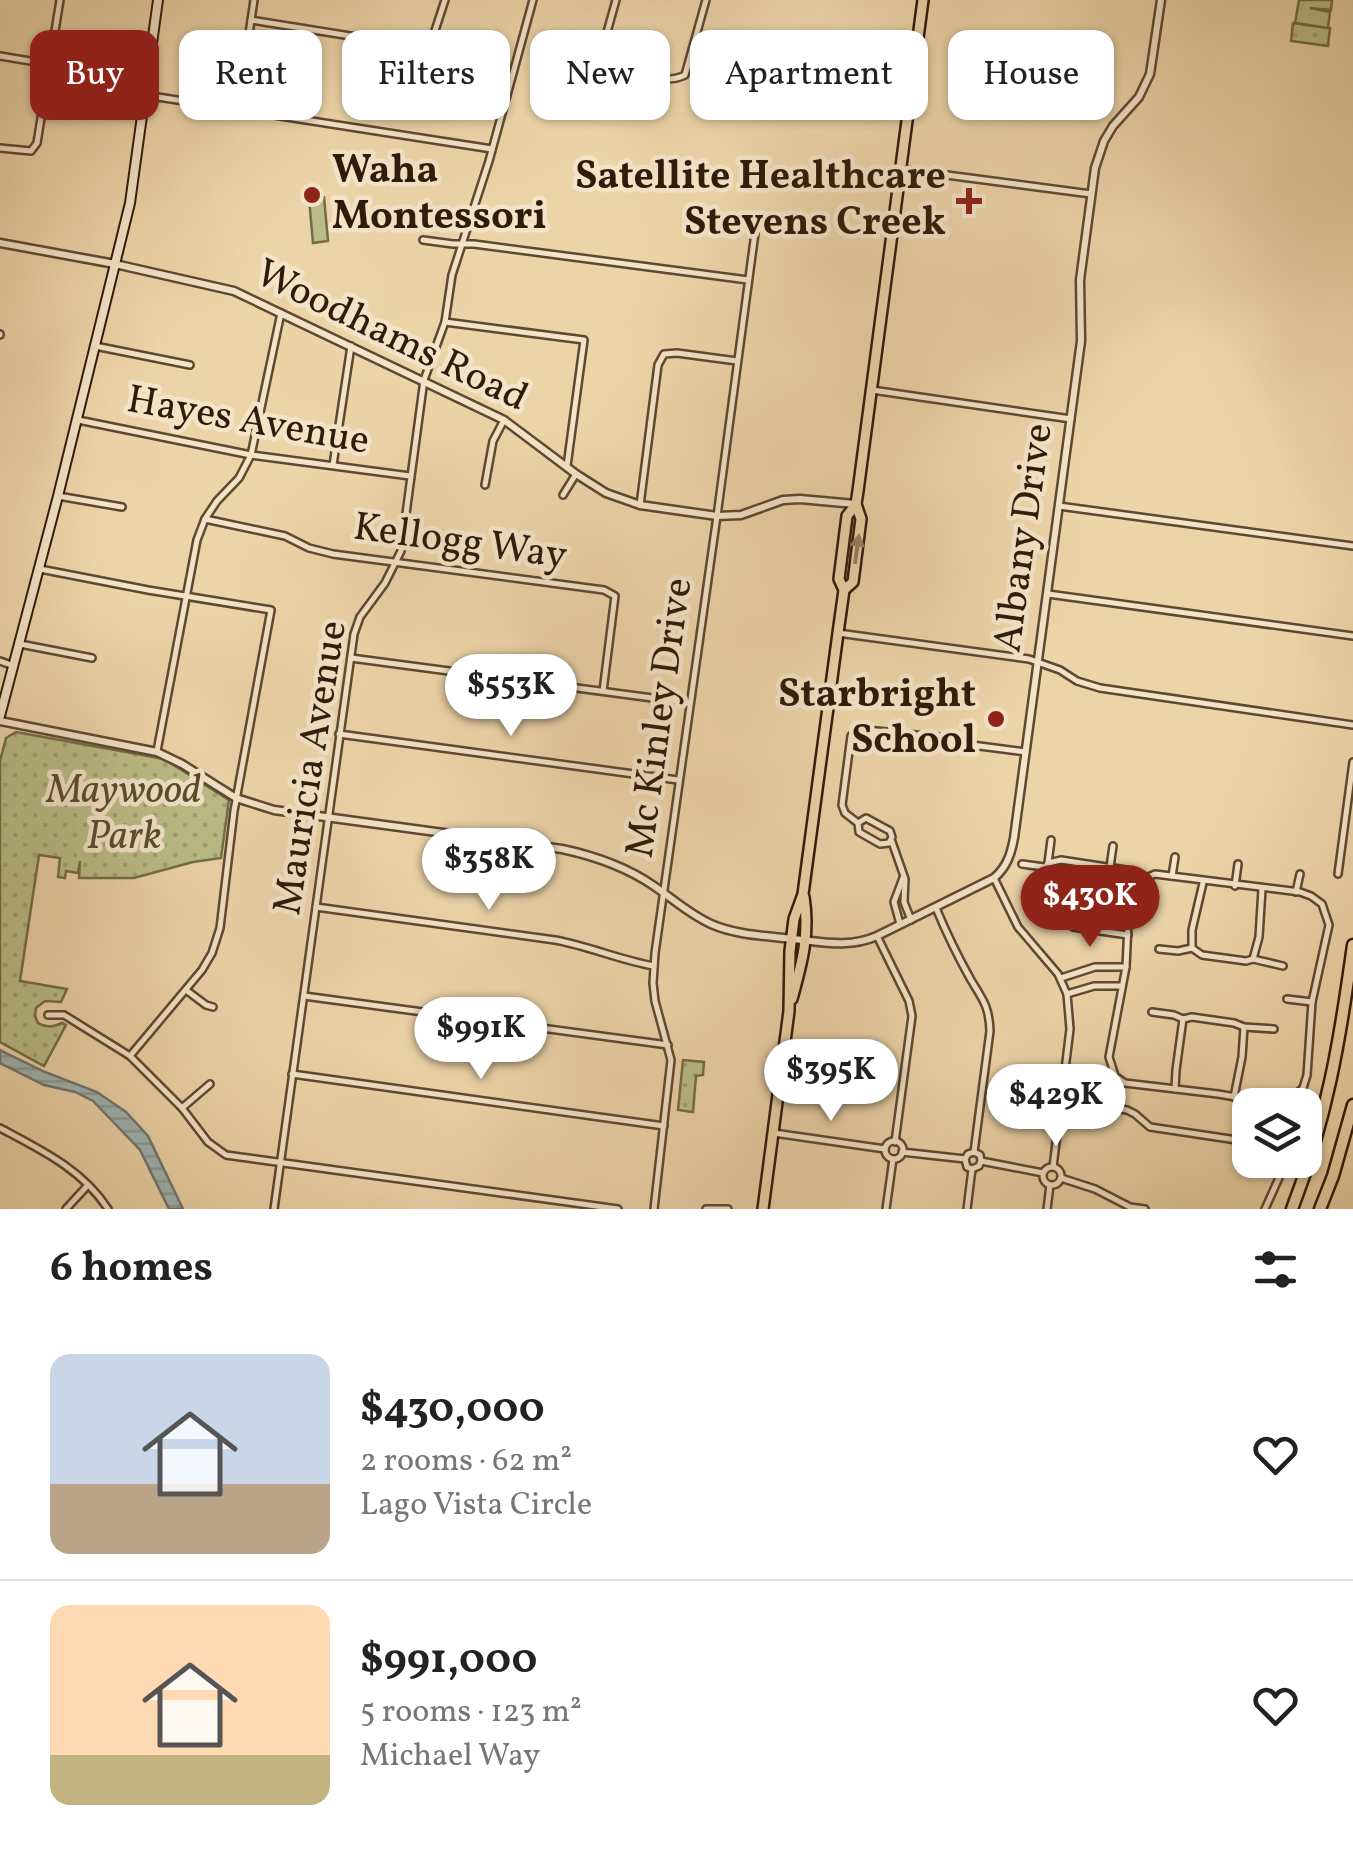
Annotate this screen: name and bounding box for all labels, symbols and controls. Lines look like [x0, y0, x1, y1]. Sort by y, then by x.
chip: Buy [30, 30, 159, 120]
chip: Rent [179, 30, 322, 120]
chip: Filters [342, 30, 510, 120]
chip: New [530, 30, 670, 120]
chip: Apartment [690, 30, 928, 120]
chip: House [948, 30, 1114, 120]
place label: Waha Montessori [332, 144, 547, 246]
place label: Satellite Healthcare Stevens Creek [575, 150, 946, 252]
marker: Waha Montessori [301, 184, 323, 206]
marker: Satellite Healthcare Stevens Creek [956, 188, 982, 214]
street label: Woodhams Road [245, 247, 537, 427]
street label: Hayes Avenue [122, 373, 374, 471]
street label: Albany Drive [981, 420, 1069, 656]
street label: Kellogg Way [350, 500, 571, 586]
one-way arrow [849, 532, 865, 564]
street label: Mc Kinley Drive [614, 574, 708, 862]
street label: Mauricia Avenue [261, 617, 363, 919]
pin: $553K [441, 654, 581, 739]
text: $553K [467, 664, 555, 708]
place label: Starbright School [778, 668, 976, 770]
marker: Starbright School [985, 708, 1007, 730]
park label: Maywood Park [45, 764, 201, 866]
pin: $358K [419, 828, 559, 913]
text: $358K [444, 838, 534, 882]
pin: $430K [1020, 865, 1160, 950]
text: $430K [1043, 875, 1137, 919]
pin: $991K [411, 997, 551, 1082]
text: $991K [436, 1007, 526, 1051]
pin: $395K [761, 1039, 901, 1124]
text: $395K [786, 1049, 876, 1093]
pin: $429K [986, 1064, 1126, 1149]
text: $429K [1009, 1074, 1103, 1118]
map controls [1232, 1088, 1322, 1178]
button: layers [1232, 1088, 1322, 1178]
text: 6 homes [50, 1240, 213, 1299]
icon: filters [1248, 1242, 1303, 1297]
text: $430,000 [360, 1381, 545, 1440]
icon: home [130, 1394, 250, 1514]
icon: heart [1248, 1427, 1303, 1482]
text: 2 rooms · 62 m² [360, 1440, 572, 1484]
text: Lago Vista Circle [360, 1484, 592, 1528]
text: $991,000 [360, 1632, 537, 1691]
icon: home [130, 1645, 250, 1765]
icon: heart [1248, 1678, 1303, 1733]
text: 5 rooms · 123 m² [360, 1691, 582, 1735]
text: Michael Way [360, 1735, 540, 1779]

